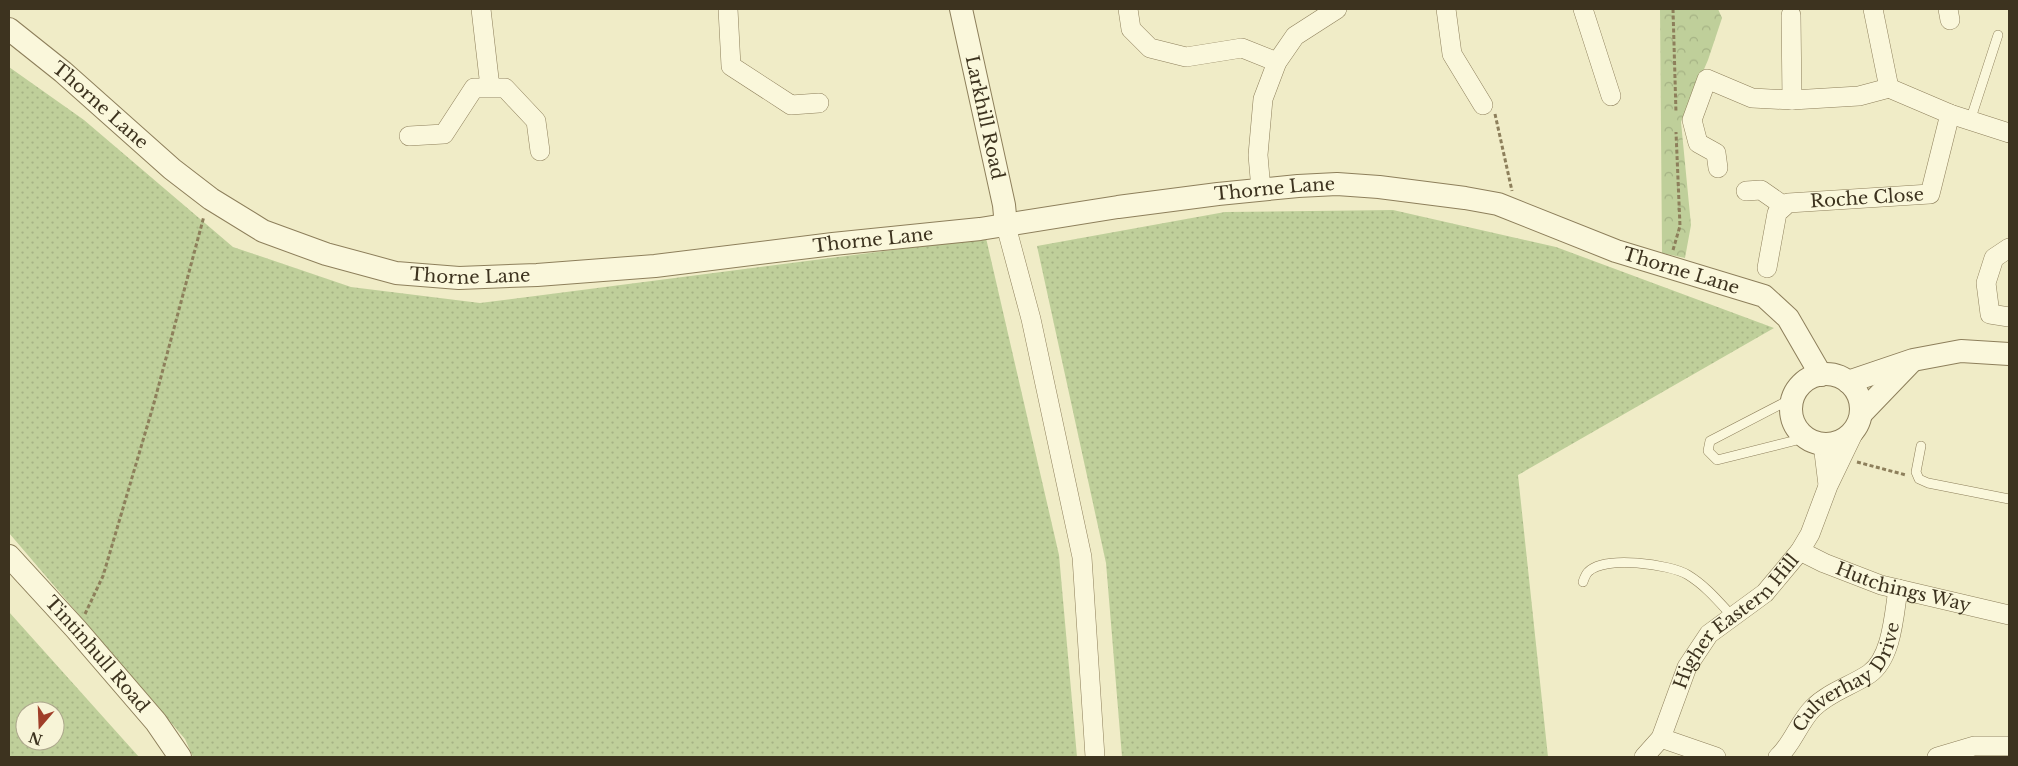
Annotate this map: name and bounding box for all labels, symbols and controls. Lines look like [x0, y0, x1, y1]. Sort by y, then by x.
street label: Larkhill Road [961, 53, 1009, 181]
street label: Thorne Lane [48, 57, 153, 154]
street label: Thorne Lane [1213, 173, 1335, 205]
street label: Roche Close [1810, 183, 1925, 213]
street label: Thorne Lane [812, 223, 934, 257]
street label: Thorne Lane [1620, 243, 1742, 299]
street label: Thorne Lane [409, 263, 531, 289]
street label: Higher Eastern Hill [1669, 550, 1804, 692]
street label: Hutchings Way [1832, 557, 1974, 617]
street label: Tintinhull Road [40, 592, 154, 717]
street label: Culverhay Drive [1788, 620, 1904, 736]
north arrow [15, 701, 65, 751]
text: N [27, 728, 45, 749]

